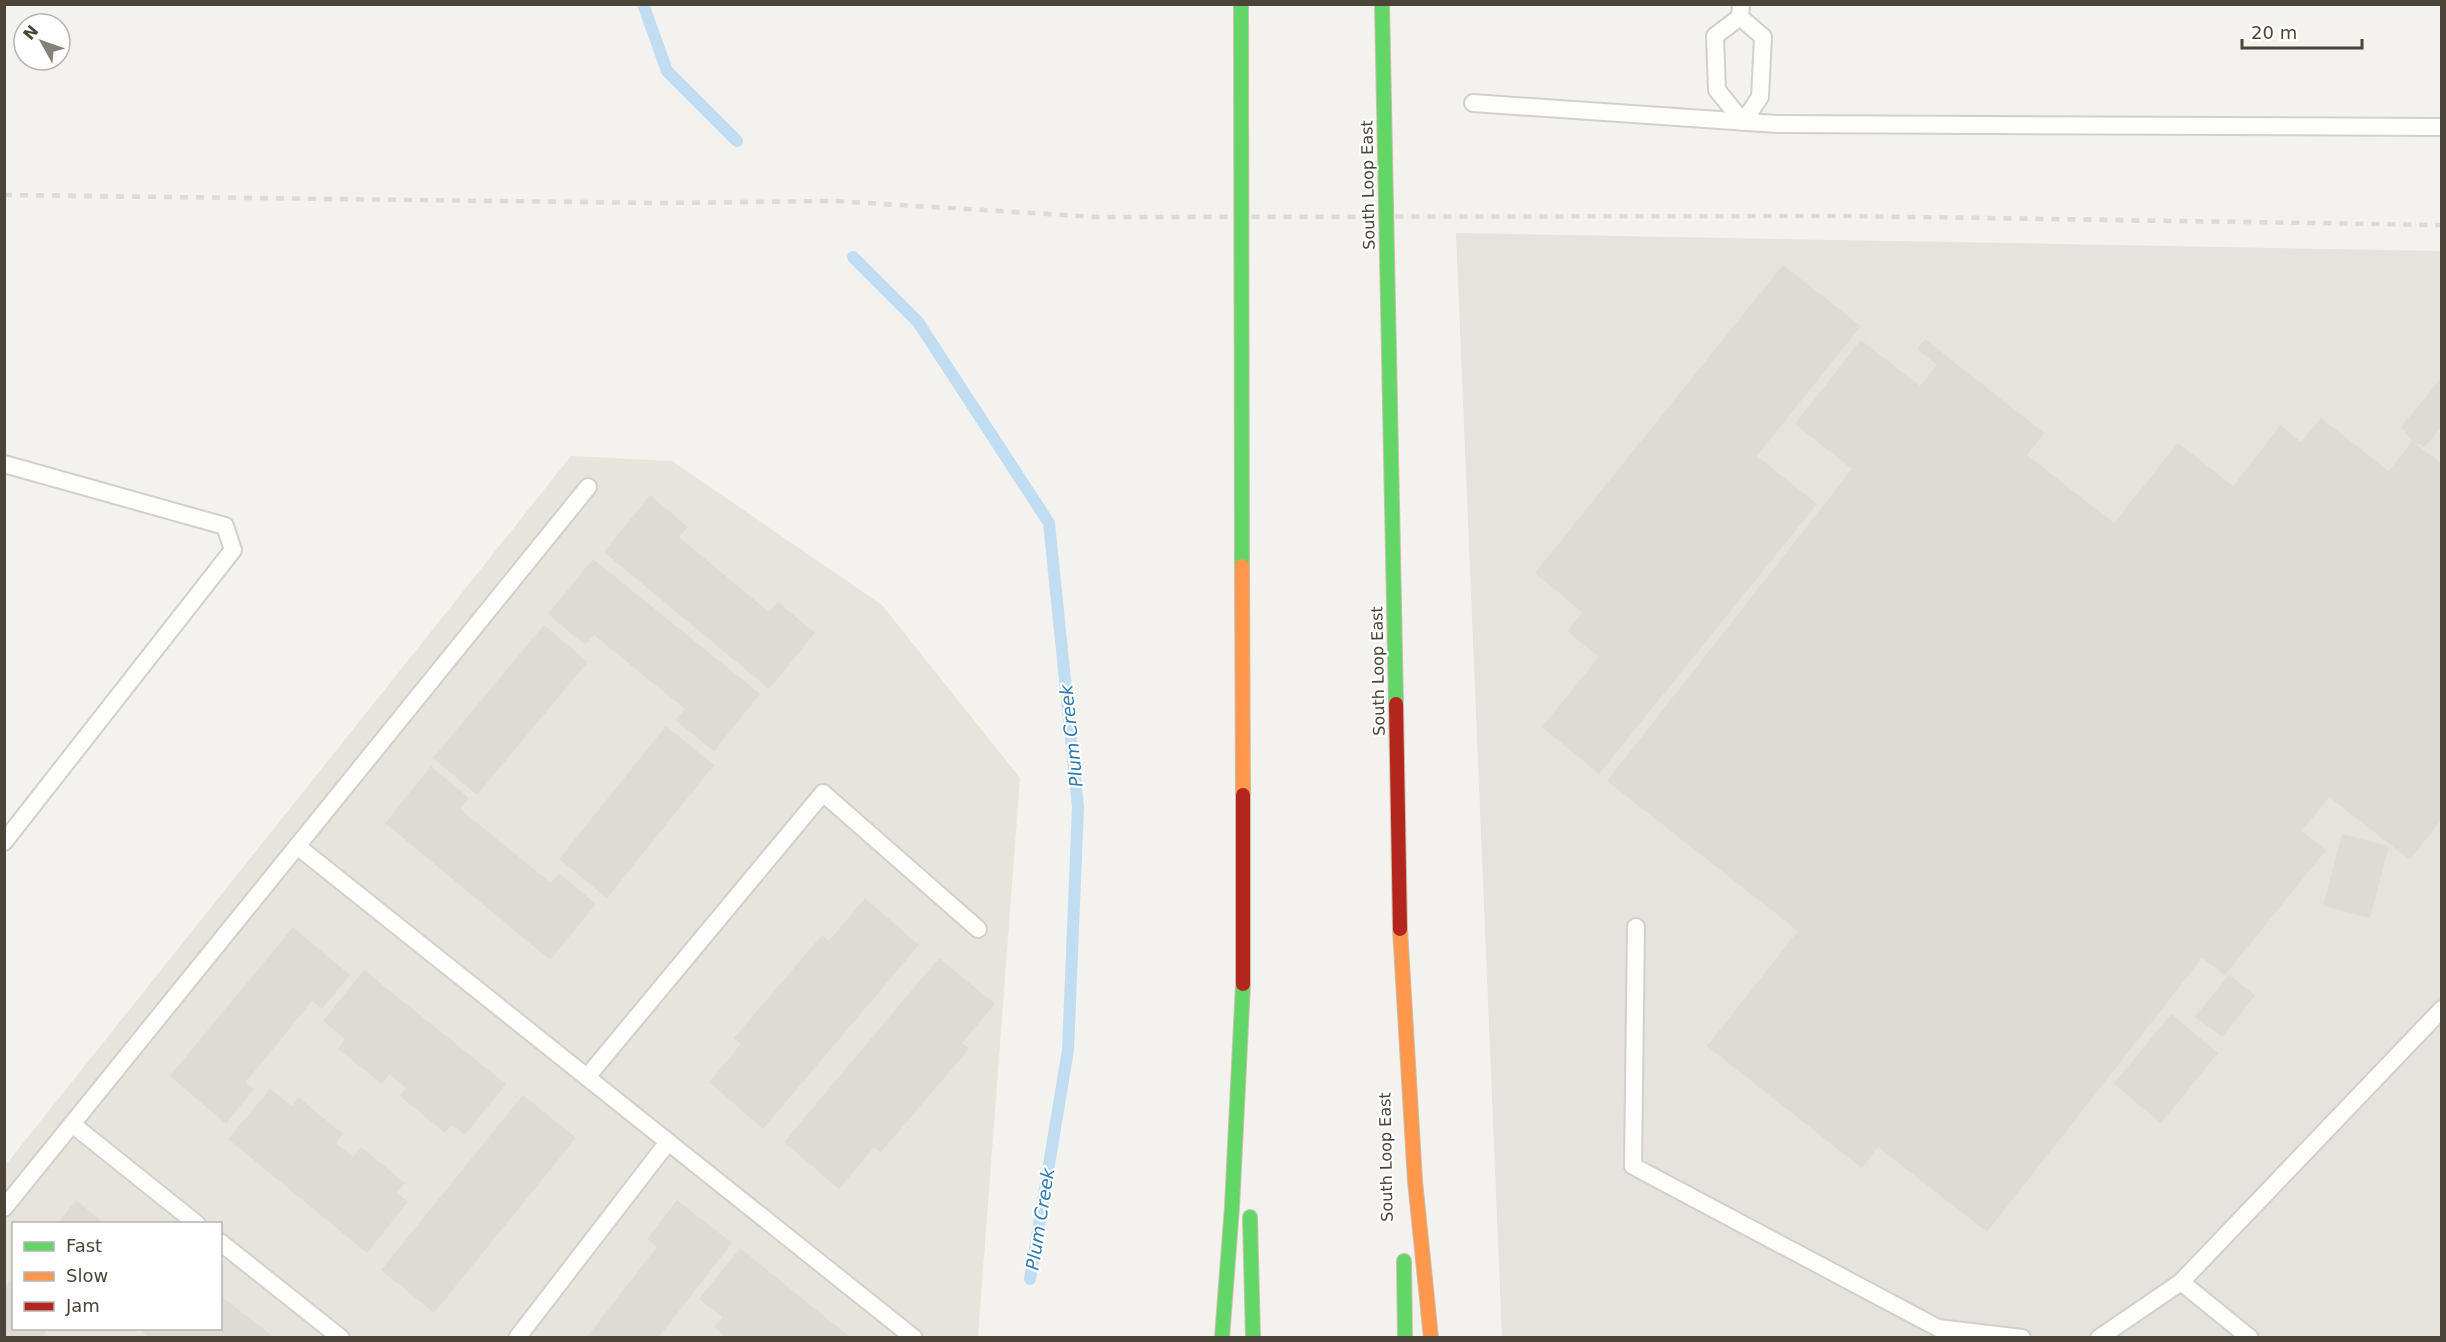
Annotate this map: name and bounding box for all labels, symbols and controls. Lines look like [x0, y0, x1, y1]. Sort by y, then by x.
north arrow [12, 12, 72, 72]
scale bar [2242, 12, 2362, 50]
text: N [19, 21, 42, 44]
text: 20 m [2251, 22, 2297, 43]
street label: South Loop East [1357, 120, 1379, 250]
street label: South Loop East [1367, 606, 1389, 736]
water label: Plum Creek [1055, 682, 1087, 788]
street label: South Loop East [1375, 1092, 1397, 1222]
water label: Plum Creek [1022, 1165, 1059, 1272]
legend [12, 1222, 222, 1330]
text: Fast [66, 1235, 102, 1256]
text: Slow [66, 1265, 108, 1286]
text: Jam [65, 1295, 100, 1316]

